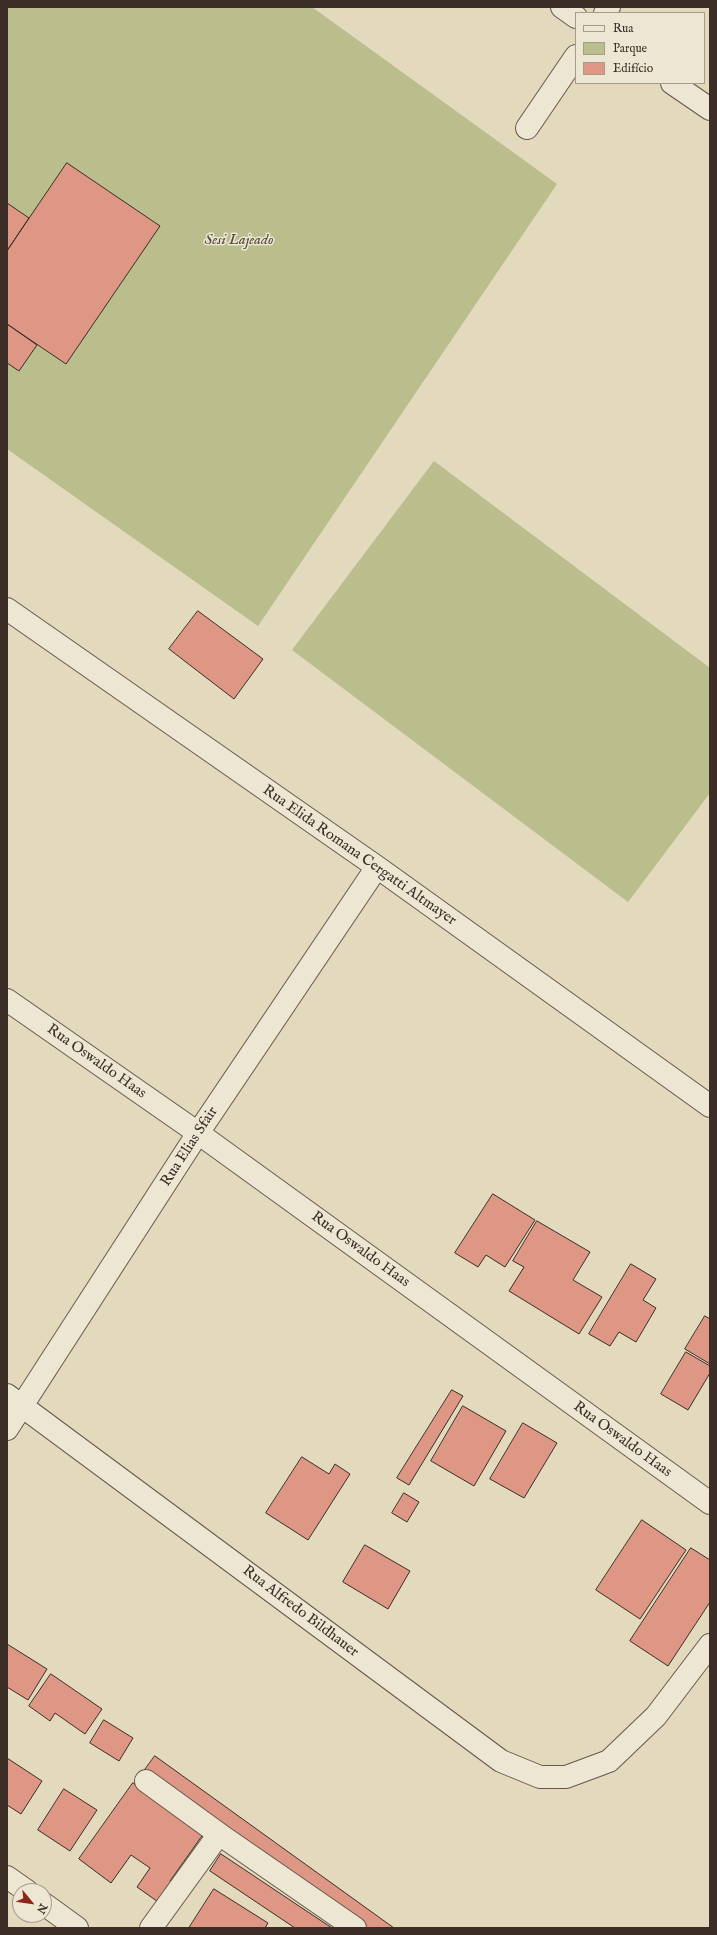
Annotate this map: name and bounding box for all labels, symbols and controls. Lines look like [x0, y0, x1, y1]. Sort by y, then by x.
legend [575, 12, 705, 84]
text: Rua [613, 21, 633, 36]
text: Parque [613, 41, 647, 56]
text: Edifício [613, 61, 653, 76]
park label: Sesi Lajeado [204, 232, 274, 250]
street label: Rua Elida Romana Cergatti Altmayer [259, 782, 459, 930]
street label: Rua Oswaldo Haas [43, 1021, 149, 1103]
street label: Rua Elias Sfair [158, 1104, 222, 1190]
street label: Rua Oswaldo Haas [307, 1208, 413, 1292]
street label: Rua Oswaldo Haas [569, 1398, 675, 1482]
street label: Rua Alfredo Bildhauer [238, 1562, 362, 1662]
north arrow [12, 1883, 52, 1923]
text: N [33, 1901, 50, 1916]

